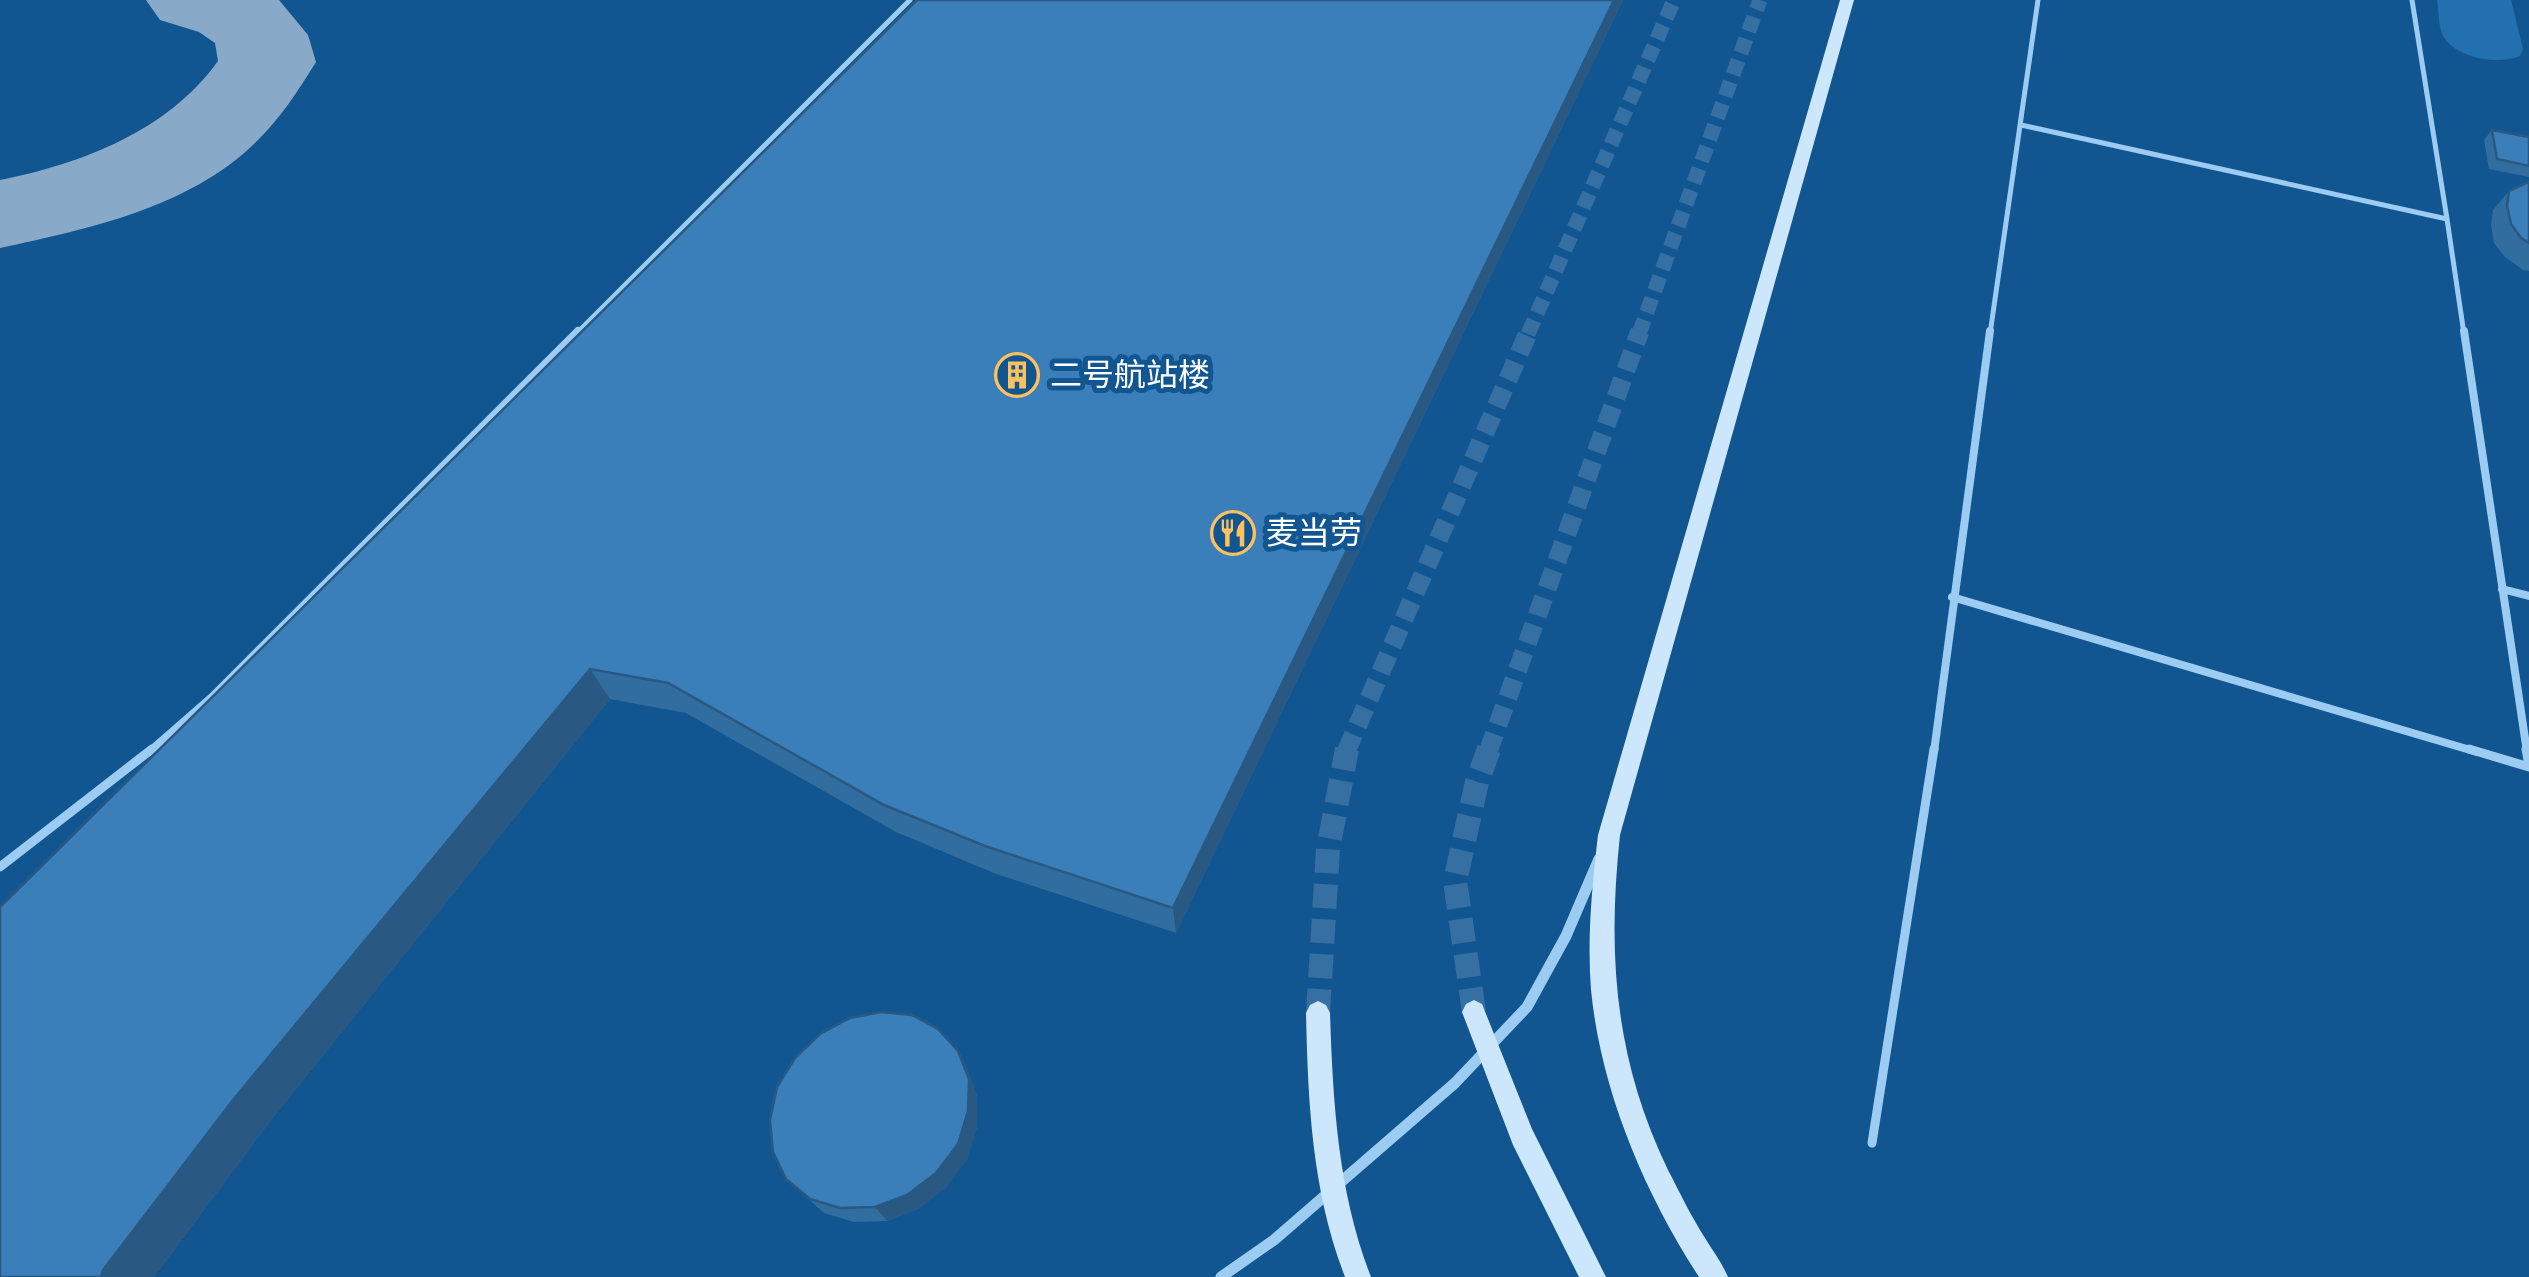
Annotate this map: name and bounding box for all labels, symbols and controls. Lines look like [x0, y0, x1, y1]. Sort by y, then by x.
building icon: 二号航站楼 [994, 352, 1040, 398]
place label: 二号航站楼 [1050, 357, 1210, 393]
restaurant icon: 麦当劳 [1210, 510, 1256, 556]
place label: 麦当劳 [1266, 515, 1362, 551]

